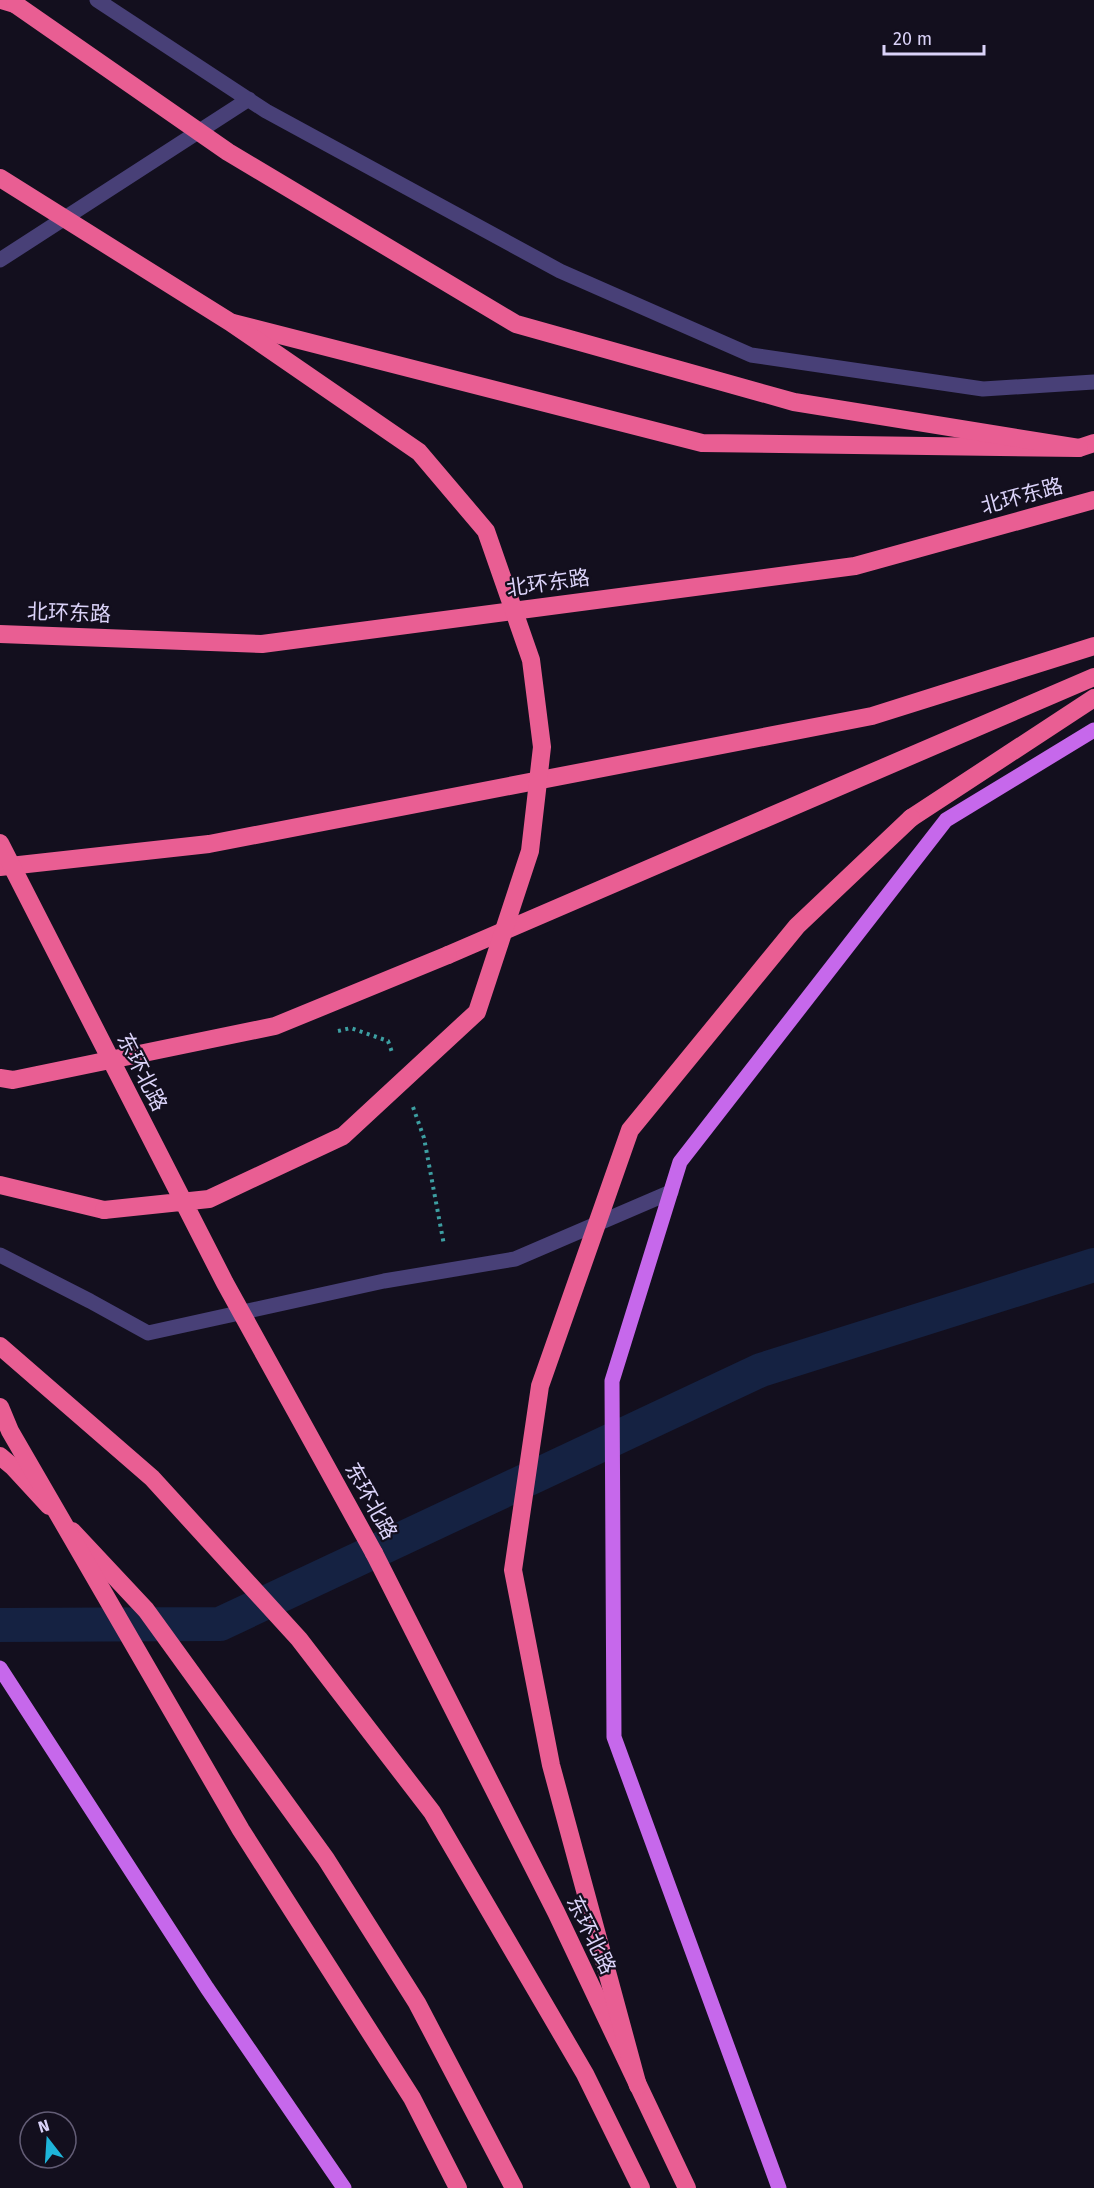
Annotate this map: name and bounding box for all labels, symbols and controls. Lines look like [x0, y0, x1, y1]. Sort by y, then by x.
scale bar [884, 18, 984, 56]
text: 20 m [893, 28, 932, 50]
street label: 北环东路 [978, 473, 1066, 519]
street label: 北环东路 [505, 564, 591, 602]
street label: 北环东路 [27, 599, 111, 627]
street label: 东环北路 [111, 1029, 173, 1115]
street label: 东环北路 [339, 1458, 403, 1544]
street label: 东环北路 [561, 1892, 621, 1978]
north arrow [18, 2110, 78, 2170]
text: N [36, 2115, 52, 2137]

